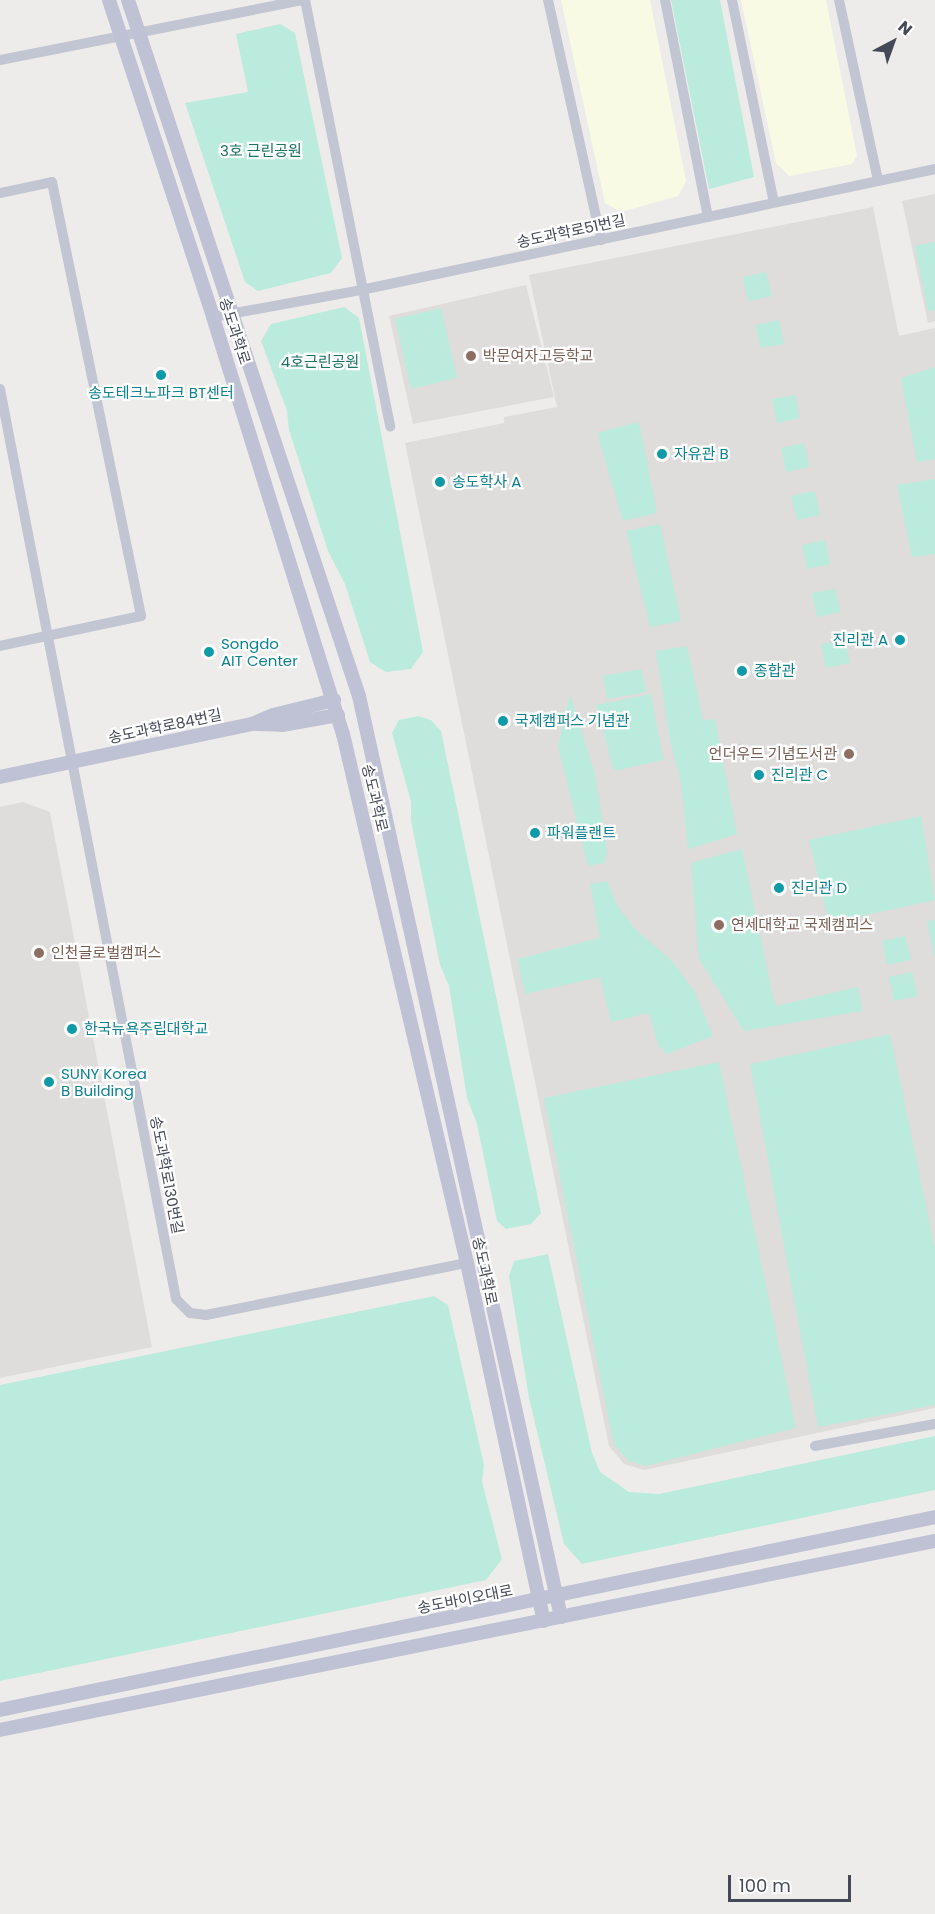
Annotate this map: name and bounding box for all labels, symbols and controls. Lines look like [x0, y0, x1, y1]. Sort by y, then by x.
north arrow [863, 12, 923, 72]
text: N [893, 15, 917, 41]
park label: 3호 근린공원 [220, 142, 302, 160]
street label: 송도과학로51번길 [515, 211, 627, 251]
street label: 송도과학로 [216, 295, 254, 367]
place label: 박문여자고등학교 [483, 347, 593, 365]
marker: 박문여자고등학교 [464, 349, 478, 363]
park label: 4호근린공원 [281, 353, 359, 371]
marker: 송도테크노파크 BT센터 [154, 368, 168, 382]
place label: 송도테크노파크 BT센터 [88, 384, 234, 402]
place label: 자유관 B [674, 445, 729, 463]
marker: 자유관 B [655, 447, 669, 461]
place label: 송도학사 A [452, 473, 521, 491]
marker: 송도학사 A [433, 475, 447, 489]
place label: 진리관 A [832, 631, 888, 649]
marker: 진리관 A [893, 633, 907, 647]
place label: Songdo AIT Center [221, 634, 298, 669]
marker: Songdo AIT Center [202, 645, 216, 659]
place label: 종합관 [754, 662, 795, 680]
marker: 종합관 [735, 664, 749, 678]
street label: 송도과학로84번길 [107, 705, 223, 747]
place label: 국제캠퍼스 기념관 [515, 712, 629, 730]
marker: 국제캠퍼스 기념관 [496, 714, 510, 728]
place label: 언더우드 기념도서관 [709, 745, 837, 763]
marker: 언더우드 기념도서관 [842, 747, 856, 761]
street label: 송도과학로 [358, 762, 392, 834]
place label: 진리관 C [771, 766, 828, 784]
marker: 진리관 C [752, 768, 766, 782]
place label: 파워플랜트 [547, 824, 616, 842]
marker: 파워플랜트 [528, 826, 542, 840]
place label: 진리관 D [791, 879, 847, 897]
marker: 진리관 D [772, 881, 786, 895]
place label: 연세대학교 국제캠퍼스 [731, 916, 873, 934]
marker: 연세대학교 국제캠퍼스 [712, 918, 726, 932]
place label: 인천글로벌캠퍼스 [51, 944, 161, 962]
marker: 인천글로벌캠퍼스 [32, 946, 46, 960]
place label: 한국뉴욕주립대학교 [84, 1020, 208, 1038]
marker: 한국뉴욕주립대학교 [65, 1022, 79, 1036]
place label: SUNY Korea B Building [61, 1064, 147, 1099]
marker: SUNY Korea B Building [42, 1075, 56, 1089]
street label: 송도과학로130번길 [147, 1115, 187, 1235]
street label: 송도과학로 [469, 1235, 501, 1307]
street label: 송도바이오대로 [416, 1581, 514, 1617]
scale bar [731, 1863, 854, 1901]
text: 100 m [739, 1873, 791, 1898]

